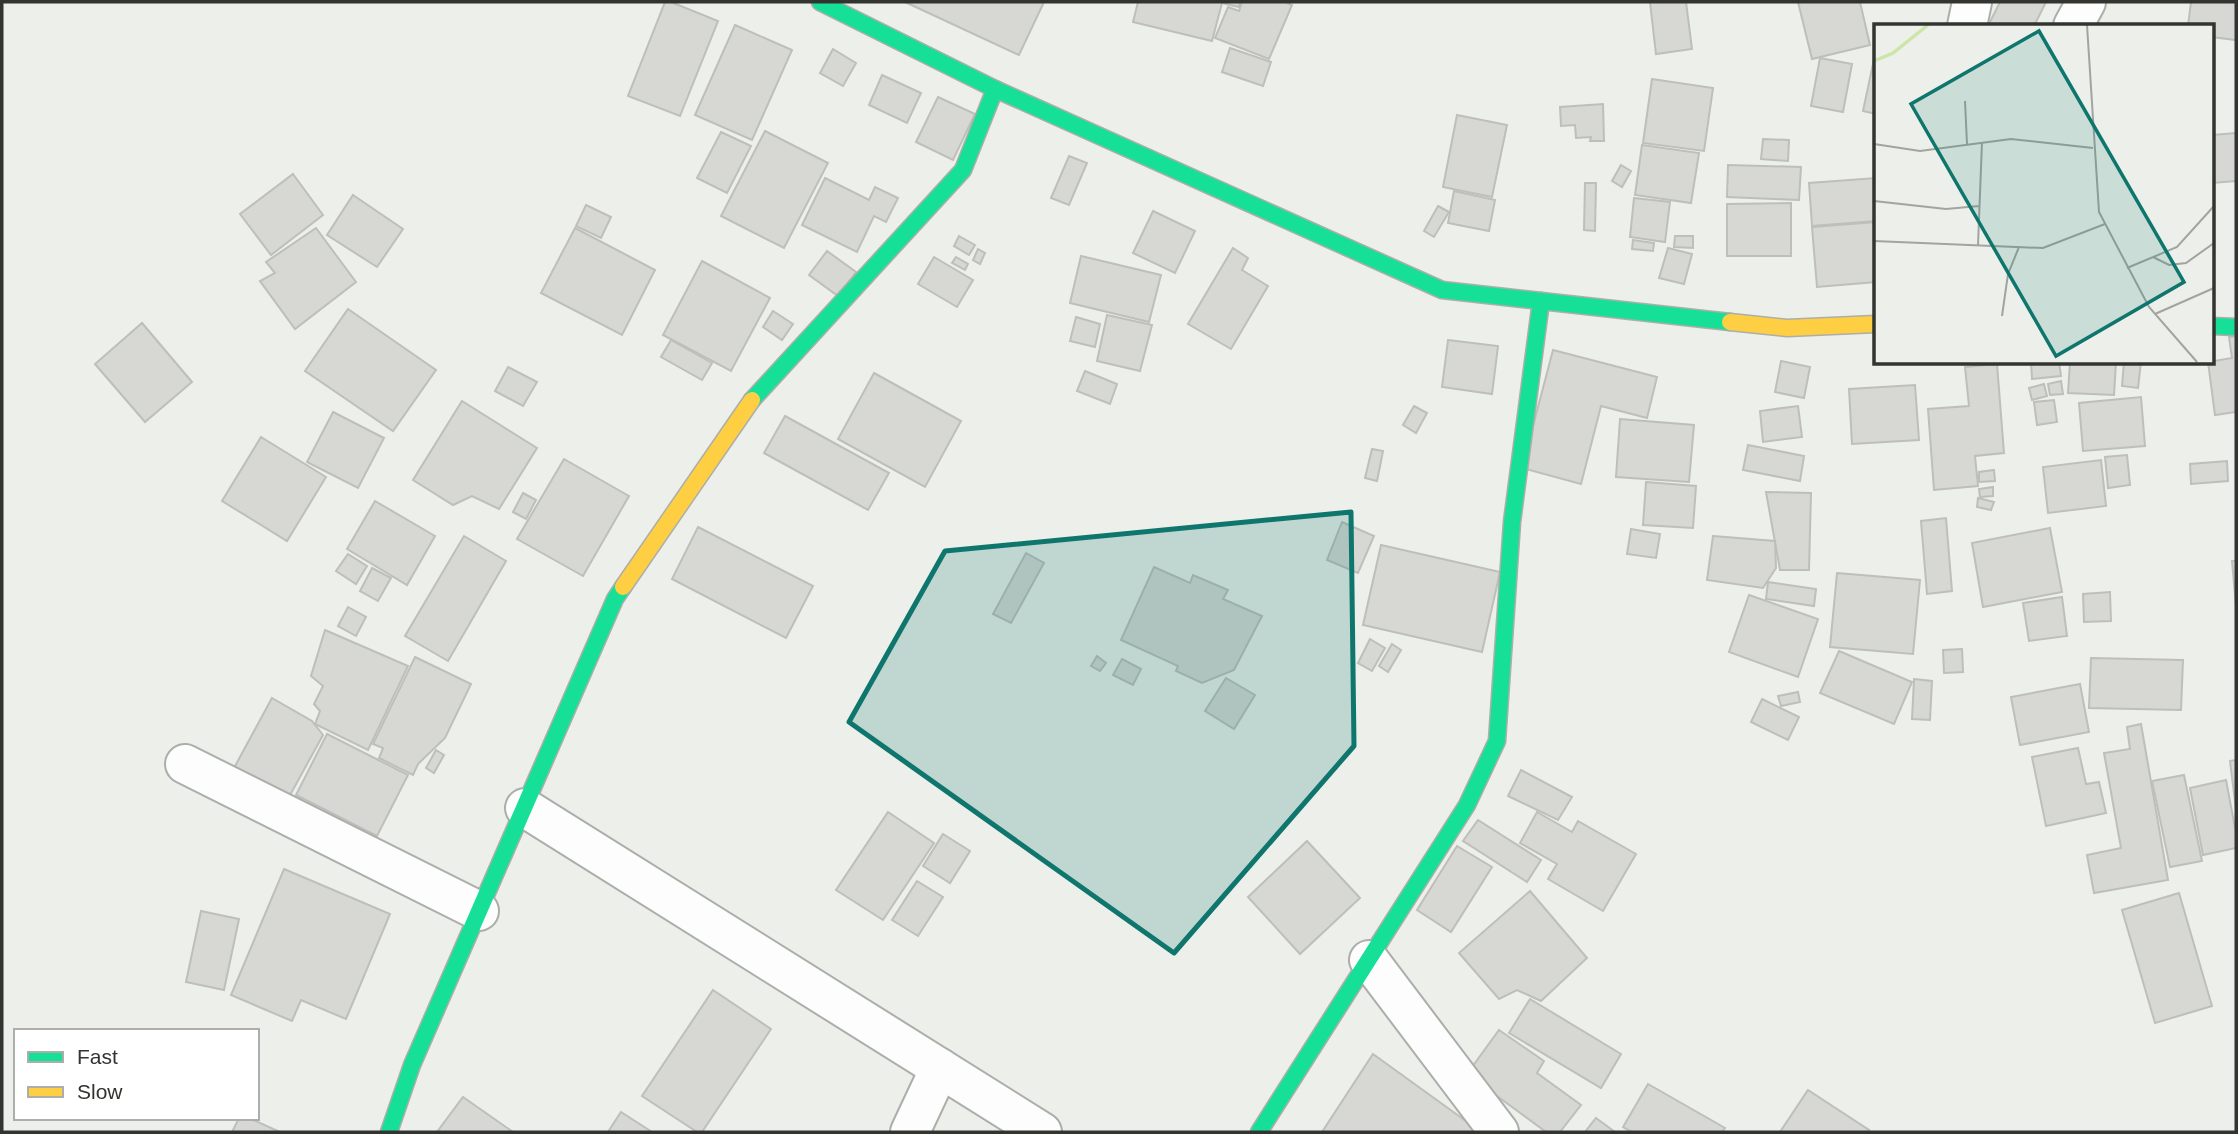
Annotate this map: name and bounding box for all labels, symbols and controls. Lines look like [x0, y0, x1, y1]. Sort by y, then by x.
inset map [1874, 24, 2214, 364]
legend [14, 1029, 259, 1120]
text: Fast [77, 1045, 118, 1068]
text: Slow [77, 1080, 123, 1103]

